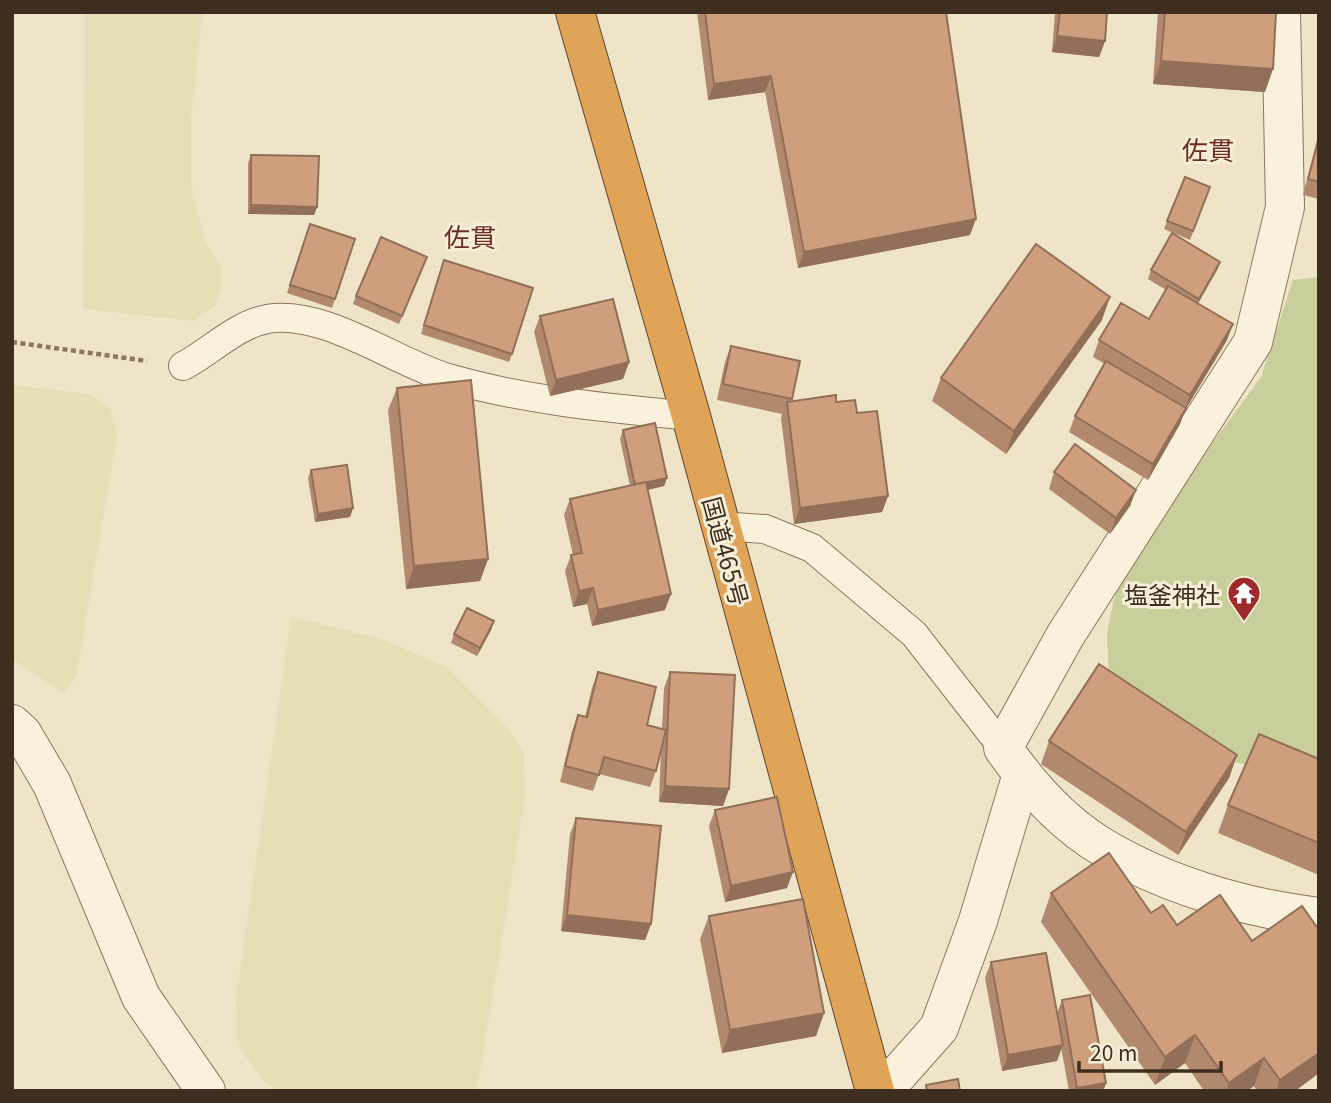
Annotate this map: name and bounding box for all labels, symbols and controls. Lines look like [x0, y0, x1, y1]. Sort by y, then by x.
district label: 佐貫 [1182, 130, 1234, 167]
district label: 佐貫 [444, 217, 496, 254]
street label: 国道465号 [696, 492, 758, 610]
temple icon: 塩釜神社 [1225, 574, 1263, 623]
place label: 塩釜神社 [1124, 576, 1220, 611]
scale bar [1079, 1030, 1221, 1074]
text: 20 m [1090, 1037, 1137, 1067]

